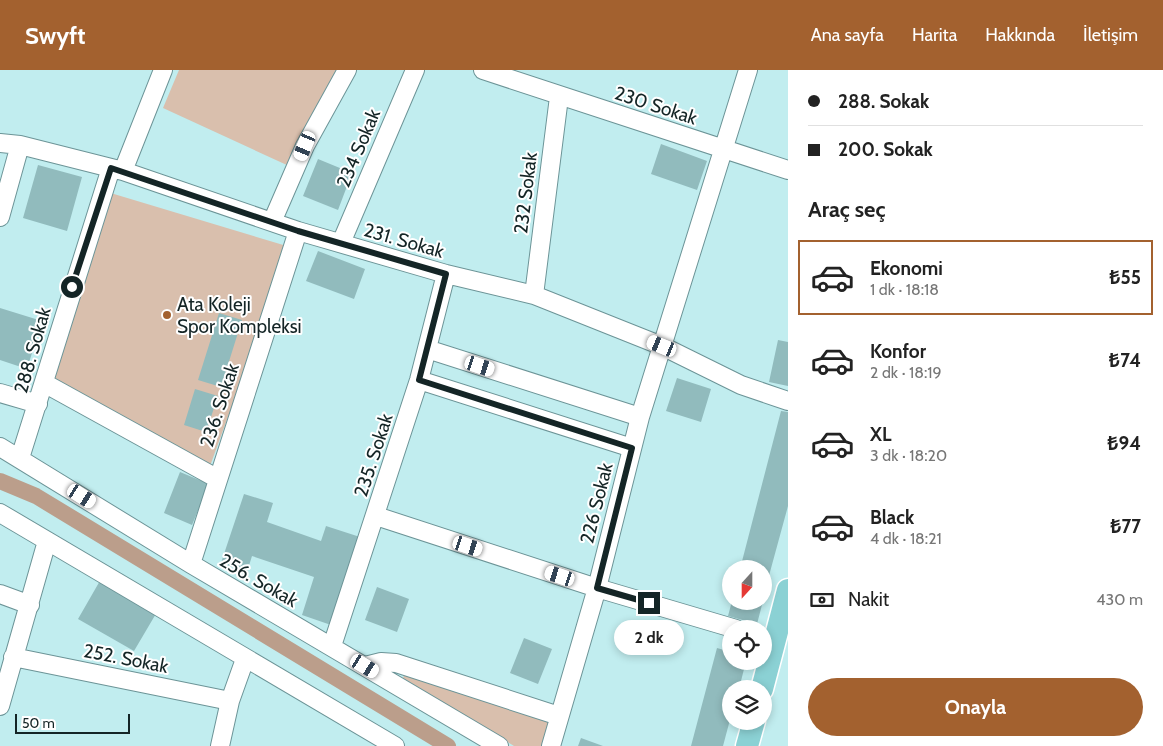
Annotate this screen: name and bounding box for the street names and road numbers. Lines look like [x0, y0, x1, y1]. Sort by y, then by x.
street label: 230 Sokak [612, 81, 700, 130]
street label: 234 Sokak [332, 105, 385, 191]
street label: 232 Sokak [509, 150, 542, 235]
street label: 231. Sokak [361, 218, 447, 263]
street label: 288. Sokak [9, 304, 56, 396]
street label: 236. Sokak [195, 360, 244, 450]
street label: 235. Sokak [349, 410, 398, 500]
street label: 226 Sokak [575, 460, 618, 546]
street label: 256. Sokak [215, 549, 303, 612]
street label: 252. Sokak [81, 639, 171, 678]

